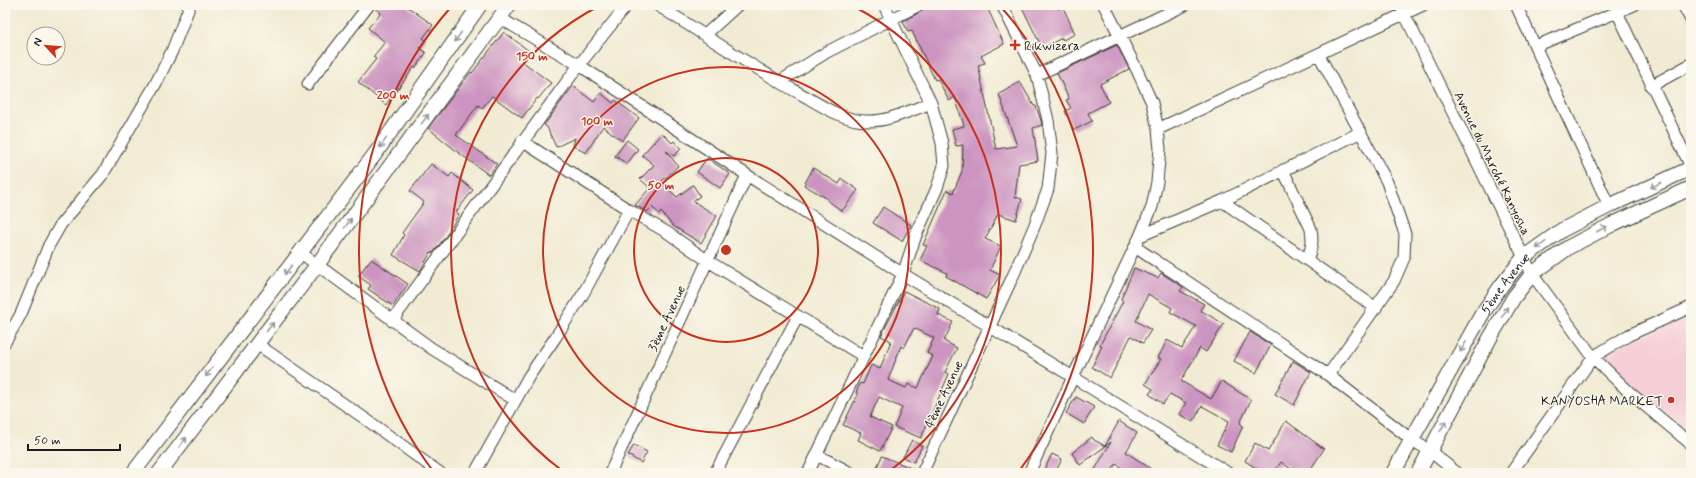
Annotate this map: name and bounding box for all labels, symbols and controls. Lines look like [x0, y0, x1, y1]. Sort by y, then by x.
north arrow [26, 26, 66, 66]
one-way arrow [454, 31, 462, 42]
text: N [30, 36, 46, 48]
place label: Rikwizera [1024, 38, 1080, 55]
marker: Rikwizera [1009, 39, 1021, 51]
text: 150 m [516, 49, 548, 65]
text: 200 m [377, 88, 410, 104]
street label: Avenue du Marché Kanyosha [1449, 89, 1534, 239]
one-way arrow [421, 113, 429, 124]
text: 100 m [581, 114, 614, 130]
one-way arrow [379, 138, 387, 149]
text: 50 m [648, 178, 675, 194]
one-way arrow [1650, 181, 1662, 189]
one-way arrow [344, 218, 352, 229]
one-way arrow [1596, 225, 1608, 233]
one-way arrow [1535, 241, 1546, 249]
centre of rings [719, 243, 733, 257]
street label: 5ème Avenue [1477, 249, 1534, 318]
one-way arrow [284, 264, 293, 275]
street label: 3ème Avenue [645, 283, 690, 354]
one-way arrow [1502, 306, 1510, 318]
one-way arrow [265, 322, 274, 333]
one-way arrow [1458, 341, 1466, 353]
street label: 4ème Avenue [921, 358, 967, 431]
one-way arrow [205, 367, 213, 378]
place label: KANYOSHA MARKET [1541, 393, 1663, 410]
marker: KANYOSHA MARKET [1666, 395, 1676, 405]
one-way arrow [1440, 421, 1447, 433]
scale bar [28, 426, 120, 452]
text: 50 m [34, 433, 61, 449]
one-way arrow [178, 436, 187, 447]

